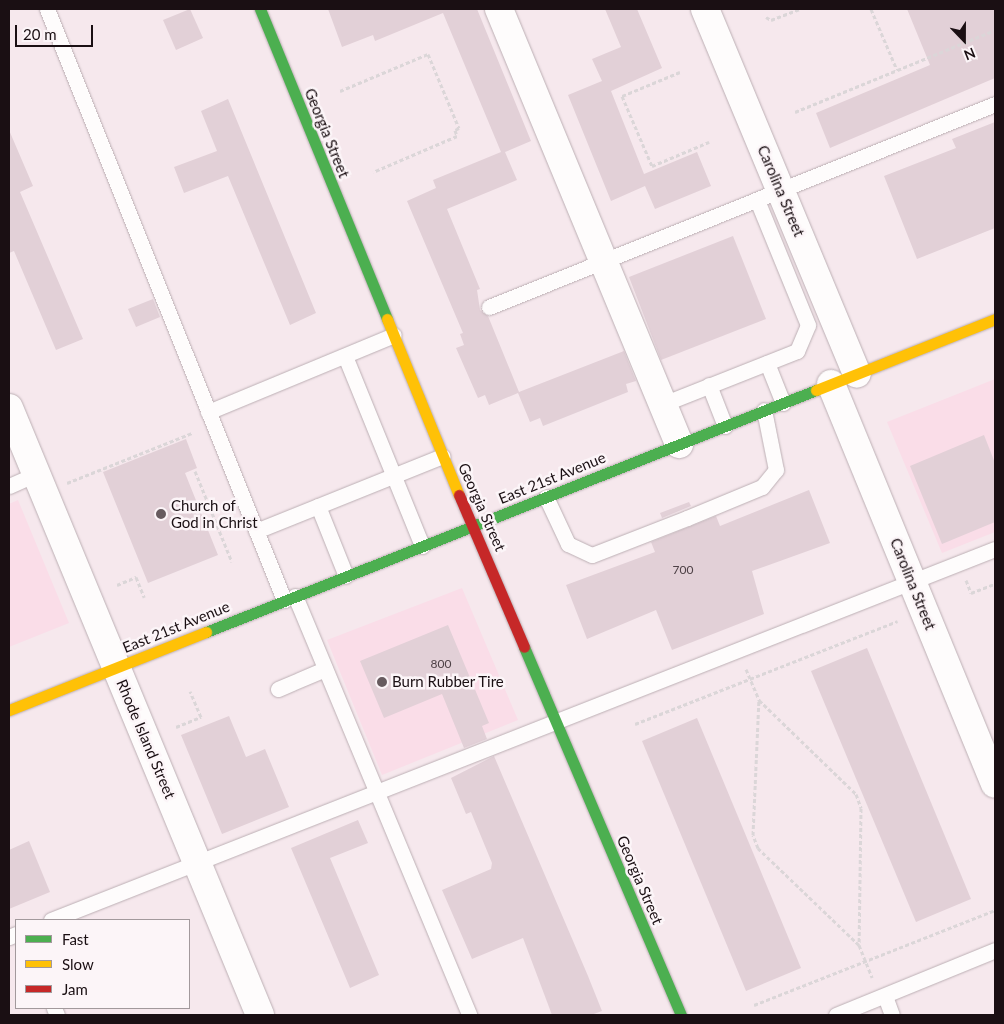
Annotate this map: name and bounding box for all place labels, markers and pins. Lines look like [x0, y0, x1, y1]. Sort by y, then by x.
place label: Church of God in Christ [171, 496, 258, 531]
marker: Church of God in Christ [155, 508, 167, 520]
place label: Burn Rubber Tire [392, 673, 505, 691]
marker: Burn Rubber Tire [376, 676, 388, 688]

